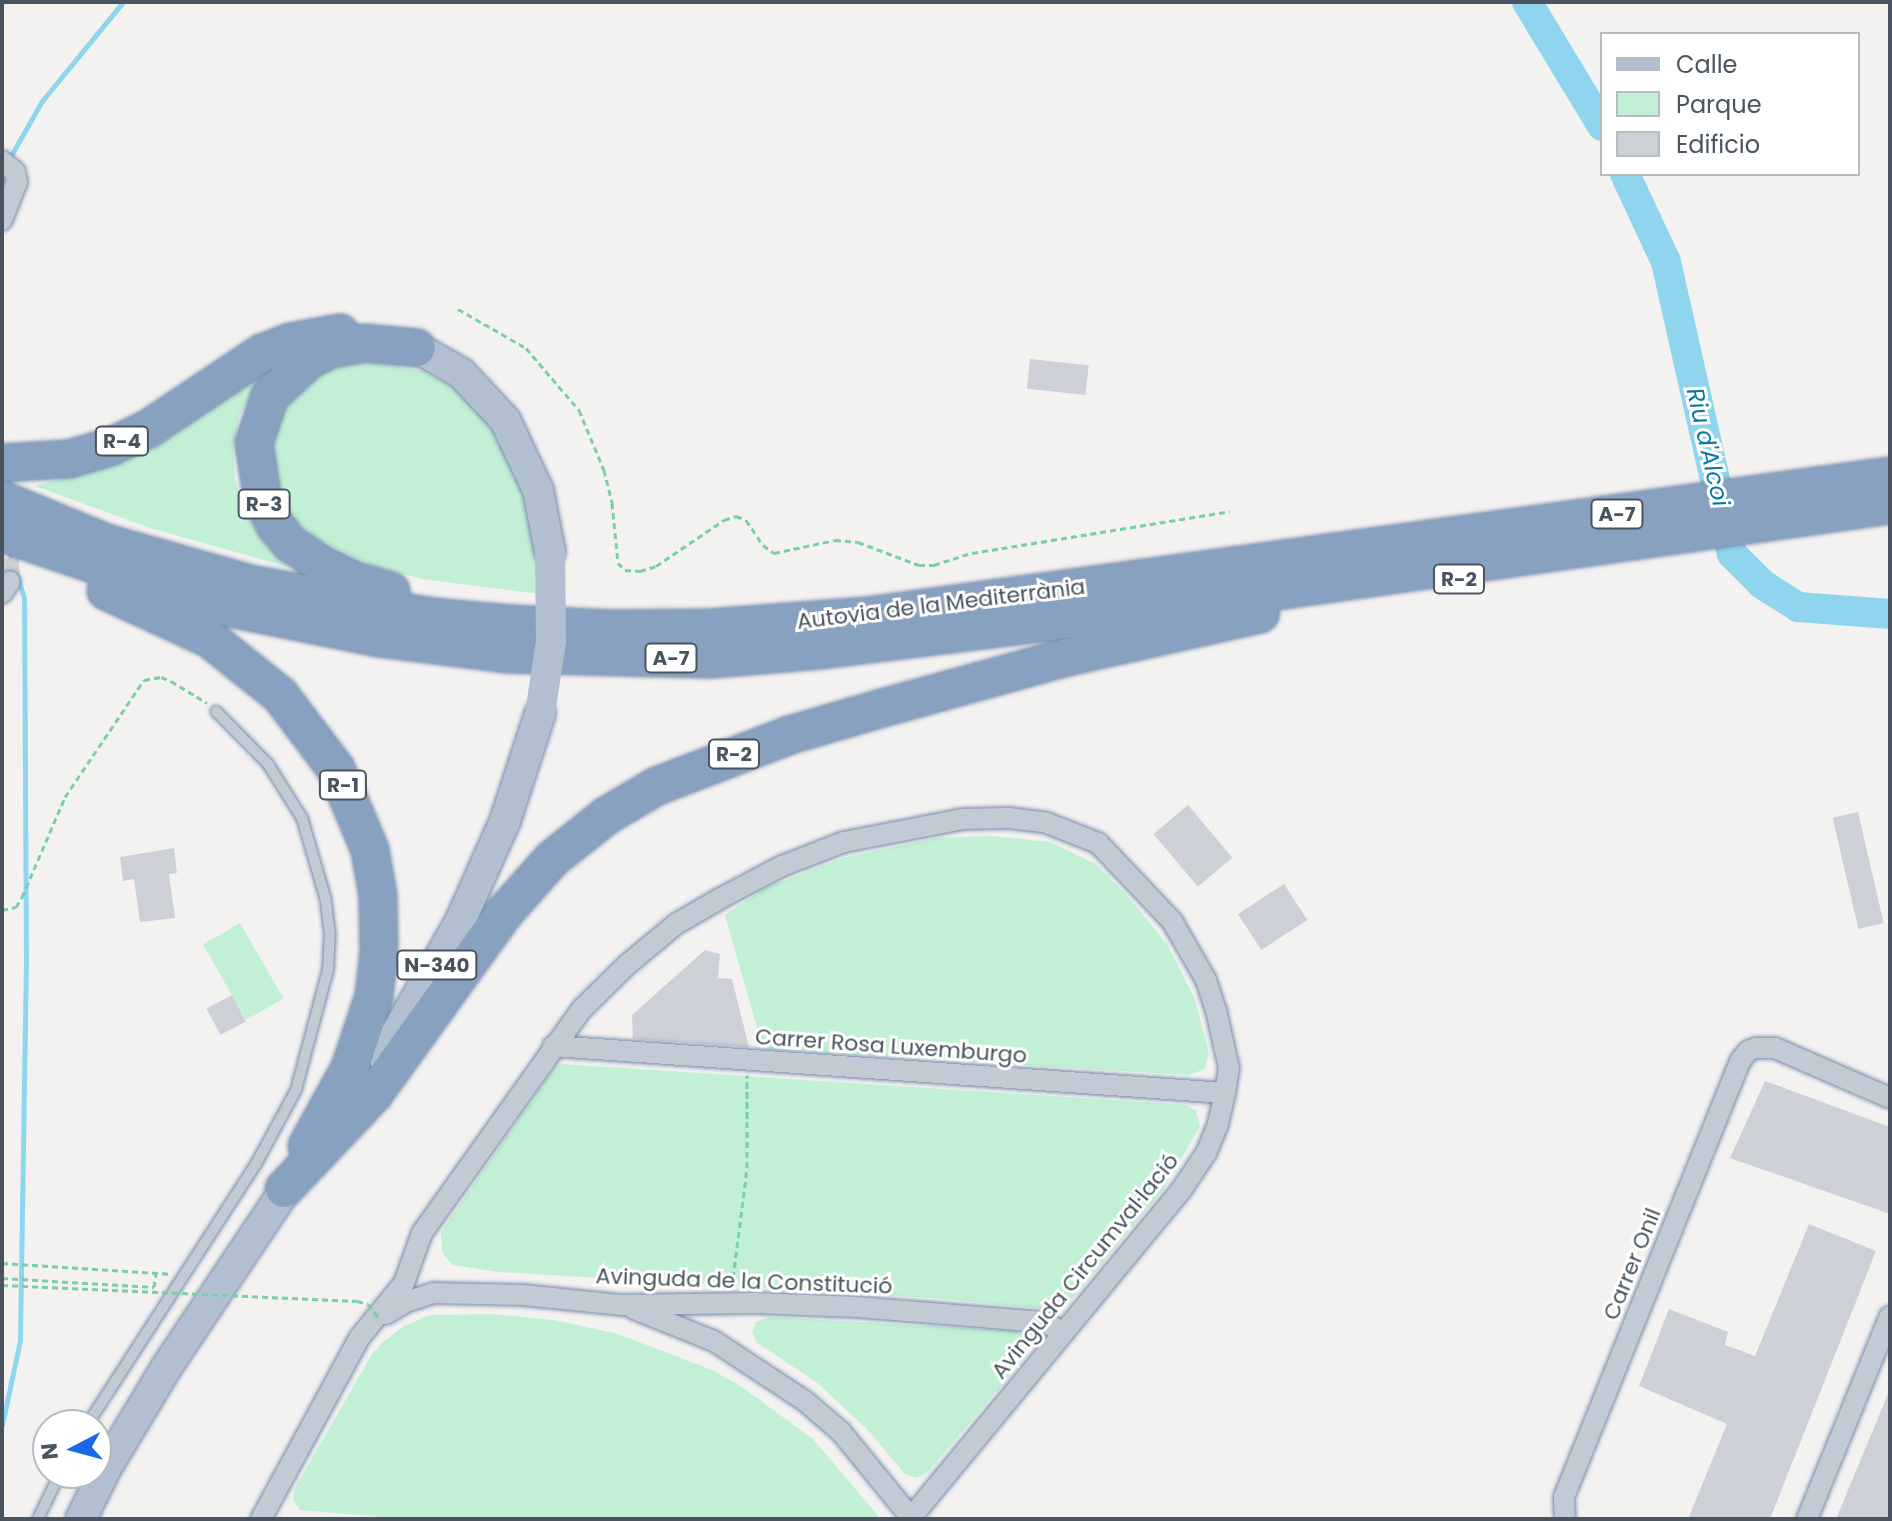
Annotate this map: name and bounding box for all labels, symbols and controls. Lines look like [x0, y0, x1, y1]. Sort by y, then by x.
legend [1600, 32, 1860, 176]
text: Calle [1676, 48, 1737, 81]
text: Parque [1676, 88, 1762, 121]
text: Edificio [1676, 128, 1760, 161]
water label: Riu d'Alcoi [1680, 385, 1736, 509]
road number: R-4 [94, 425, 150, 457]
road number: R-3 [236, 488, 292, 520]
road number: A-7 [1589, 498, 1645, 530]
road number: R-2 [1431, 563, 1487, 595]
street label: Autovia de la Mediterrània [795, 573, 1087, 635]
road number: A-7 [643, 642, 699, 674]
road number: R-2 [706, 738, 762, 770]
road number: R-1 [317, 769, 369, 801]
road number: N-340 [395, 949, 479, 981]
street label: Carrer Rosa Luxemburgo [754, 1023, 1028, 1069]
street label: Avinguda Circumval·lació [986, 1148, 1184, 1384]
street label: Carrer Onil [1598, 1204, 1666, 1324]
street label: Avinguda de la Constitució [595, 1263, 893, 1299]
north arrow [32, 1409, 112, 1489]
text: N [33, 1442, 66, 1461]

